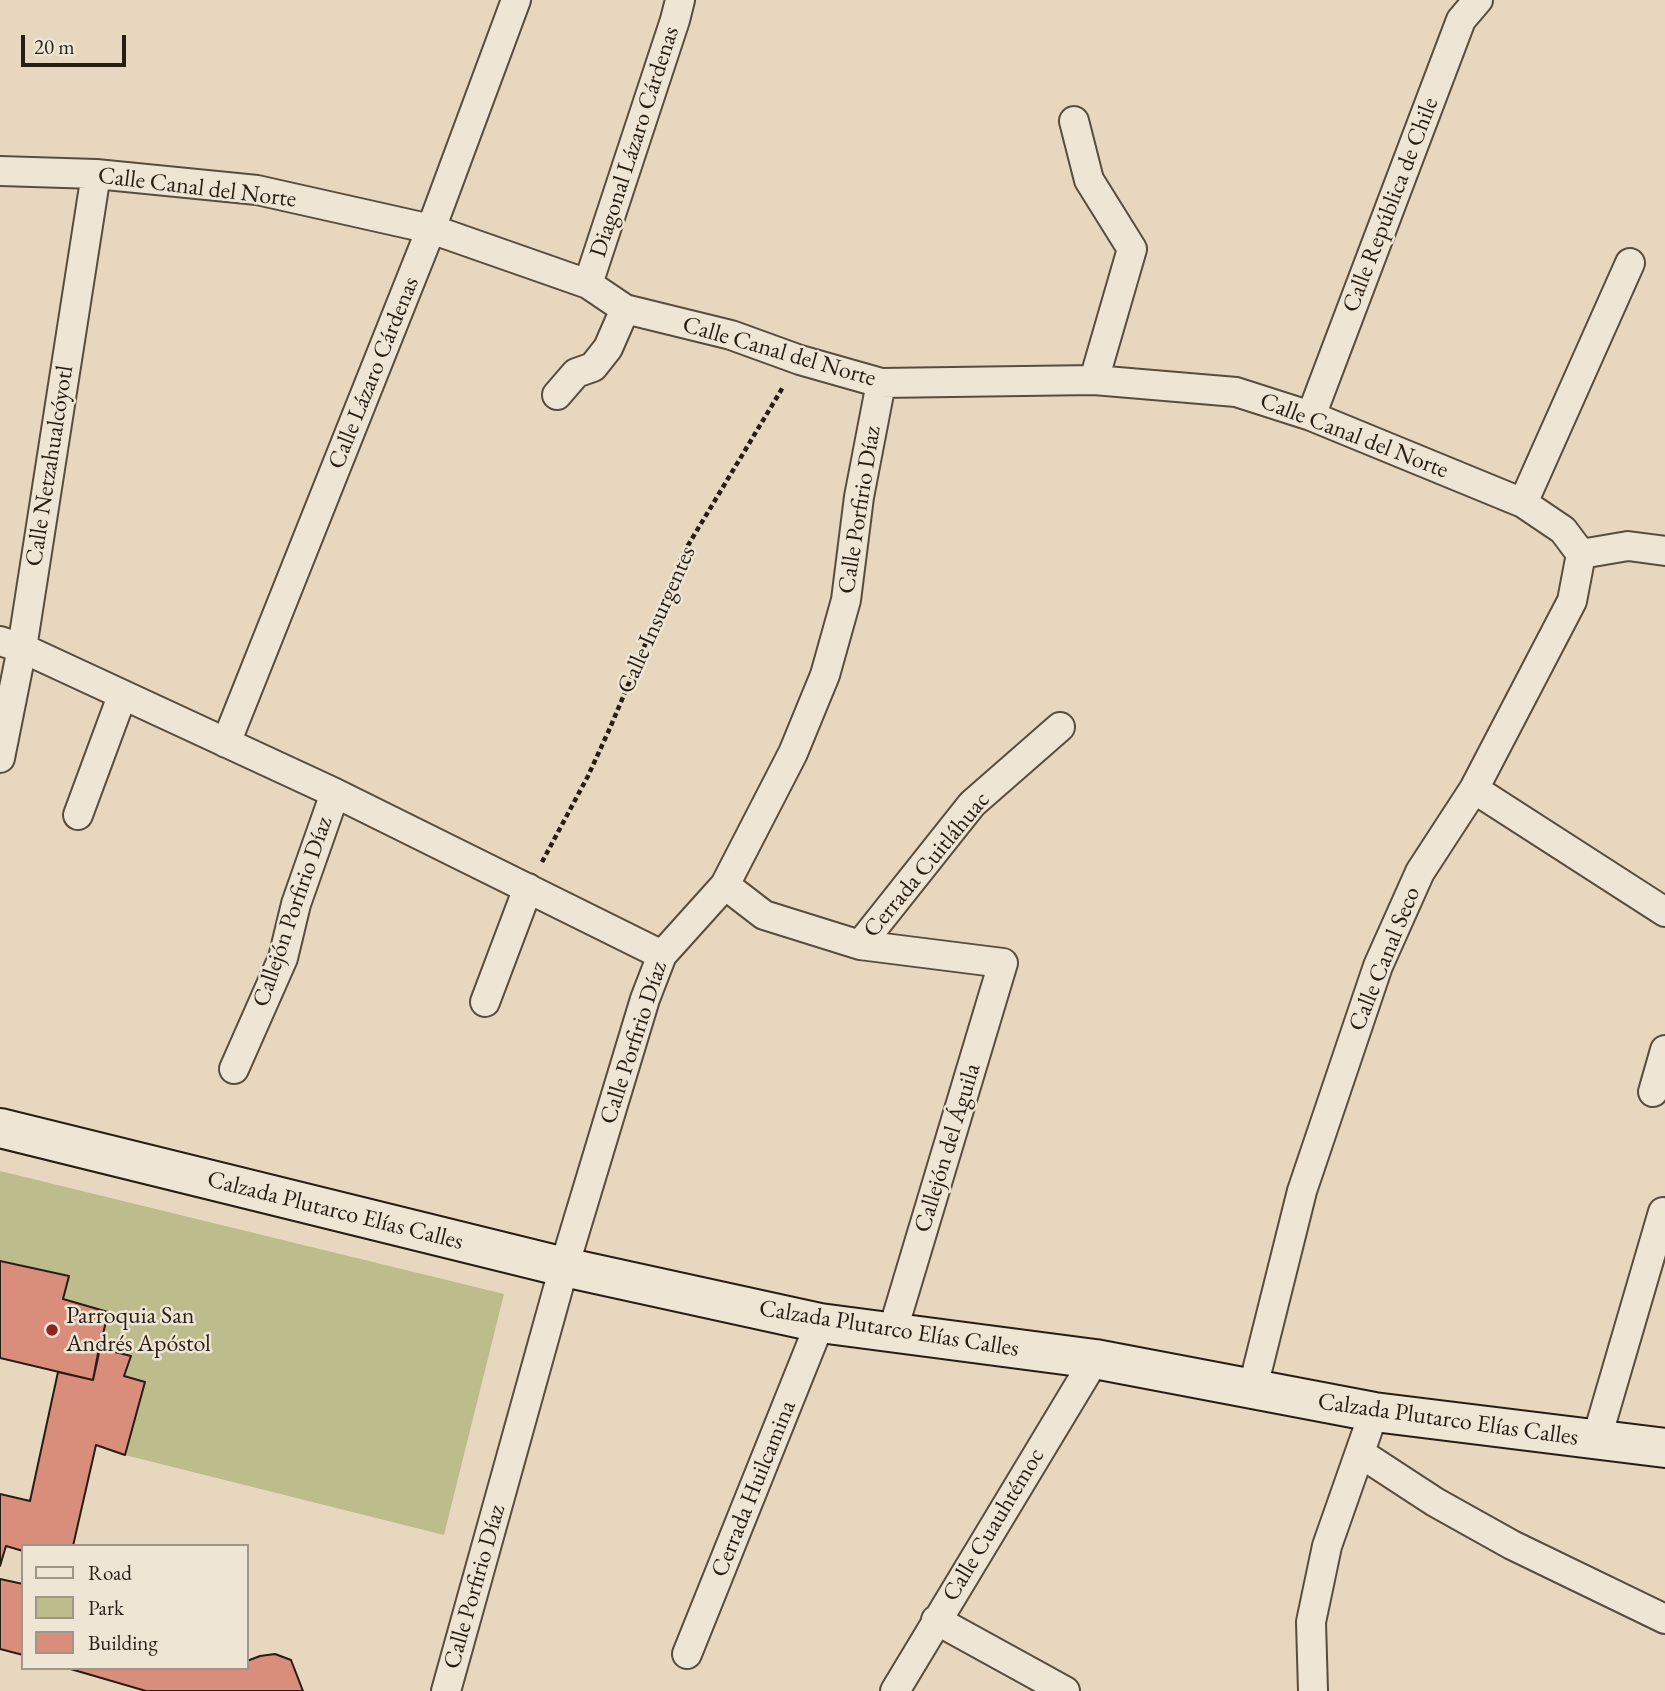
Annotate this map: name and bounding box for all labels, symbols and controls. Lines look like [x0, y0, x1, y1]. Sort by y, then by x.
scale bar [24, 21, 130, 65]
street label: Diagonal Lázaro Cárdenas [584, 23, 686, 261]
text: 20 m [34, 33, 75, 60]
street label: Calle República de Chile [1337, 93, 1445, 317]
street label: Calle Canal del Norte [96, 162, 298, 214]
street label: Calle Lázaro Cárdenas [322, 273, 426, 473]
street label: Calle Canal del Norte [679, 311, 879, 393]
street label: Calle Netzahualcóyotl [20, 364, 80, 568]
street label: Calle Canal del Norte [1256, 387, 1452, 485]
street label: Calle Porfirio Díaz [833, 424, 887, 596]
street label: Calle Insurgentes [612, 542, 702, 698]
street label: Cerrada Cuitláhuac [858, 786, 996, 944]
street label: Callejón Porfirio Díaz [247, 813, 339, 1011]
street label: Calle Canal Seco [1343, 883, 1427, 1035]
street label: Calle Porfirio Díaz [594, 958, 674, 1128]
street label: Callejón del Águila [909, 1060, 987, 1236]
street label: Calzada Plutarco Elías Calles [204, 1165, 466, 1257]
street label: Calzada Plutarco Elías Calles [757, 1294, 1021, 1364]
place label: Parroquia San Andrés Apóstol [66, 1302, 211, 1358]
marker: Parroquia San Andrés Apóstol [44, 1322, 60, 1338]
street label: Calzada Plutarco Elías Calles [1316, 1387, 1580, 1453]
street label: Cerrada Huilcamina [705, 1396, 803, 1582]
street label: Calle Cuauhtémoc [937, 1443, 1051, 1607]
street label: Calle Porfirio Díaz [438, 1502, 512, 1672]
legend [21, 1544, 248, 1670]
text: Road [88, 1559, 132, 1586]
text: Park [88, 1594, 124, 1621]
text: Building [88, 1629, 158, 1656]

